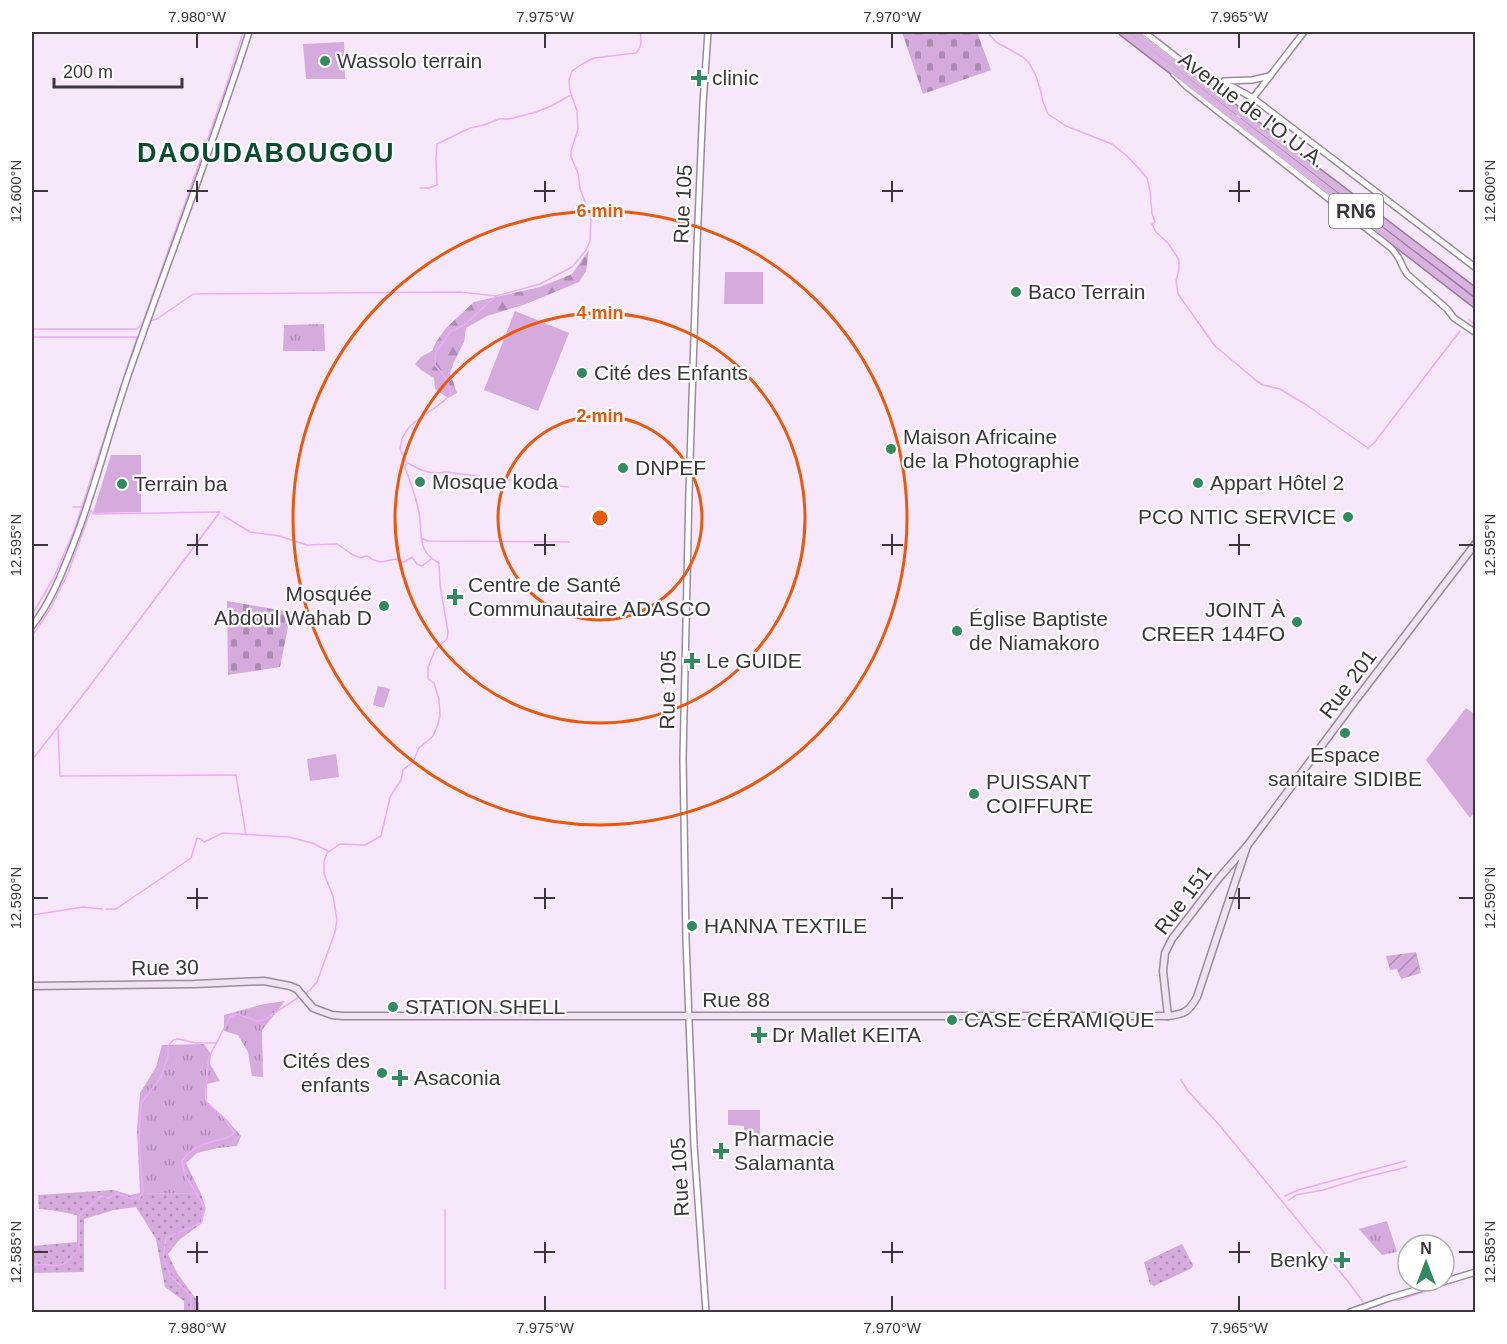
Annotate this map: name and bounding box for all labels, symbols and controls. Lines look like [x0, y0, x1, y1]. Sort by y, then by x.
text: 7.980°W [168, 8, 227, 25]
text: 7.975°W [516, 8, 575, 25]
text: 7.970°W [863, 8, 922, 25]
text: 7.965°W [1210, 8, 1269, 25]
street label: Avenue de l'O.U.A. [1174, 47, 1330, 172]
place label: Wassolo terrain [337, 49, 482, 72]
scale bar [54, 51, 182, 89]
marker: Wassolo terrain [318, 54, 332, 68]
text: 200 m [63, 62, 113, 82]
place label: clinic [712, 66, 759, 89]
marker: clinic [690, 69, 708, 87]
district label: DAOUDABOUGOU [137, 138, 395, 168]
text: 12.600°N [7, 160, 24, 222]
text: 12.600°N [1481, 160, 1498, 222]
street label: Rue 105 [669, 164, 696, 244]
road number: RN6 [1329, 194, 1383, 228]
text: 6 min [576, 201, 624, 221]
place label: Baco Terrain [1028, 280, 1146, 303]
marker: Baco Terrain [1009, 285, 1023, 299]
text: 4 min [576, 303, 624, 323]
place label: Cité des Enfants [594, 361, 748, 384]
marker: Cité des Enfants [575, 366, 589, 380]
text: 2 min [576, 406, 624, 426]
place label: Maison Africaine de la Photographie [903, 425, 1079, 472]
marker: Maison Africaine de la Photographie [884, 442, 898, 456]
place label: DNPEF [635, 456, 706, 479]
marker: DNPEF [616, 461, 630, 475]
place label: Mosque koda [432, 470, 558, 493]
place label: Appart Hôtel 2 [1210, 471, 1344, 494]
place label: Terrain ba [134, 472, 228, 495]
marker: Mosque koda [413, 475, 427, 489]
marker: Appart Hôtel 2 [1191, 476, 1205, 490]
marker: Terrain ba [115, 477, 129, 491]
place label: PCO NTIC SERVICE [1138, 505, 1336, 528]
centre of rings [590, 508, 610, 528]
marker: PCO NTIC SERVICE [1341, 510, 1355, 524]
text: 12.595°N [7, 514, 24, 576]
text: 12.595°N [1481, 514, 1498, 576]
place label: Centre de Santé Communautaire ADASCO [468, 573, 711, 620]
place label: Mosquée Abdoul Wahab D [214, 582, 372, 629]
marker: Centre de Santé Communautaire ADASCO [446, 588, 464, 606]
place label: JOINT À CREER 144FO [1141, 598, 1285, 645]
marker: Mosquée Abdoul Wahab D [377, 599, 391, 613]
place label: Église Baptiste de Niamakoro [969, 607, 1108, 654]
marker: JOINT À CREER 144FO [1290, 615, 1304, 629]
marker: Église Baptiste de Niamakoro [950, 624, 964, 638]
street label: Rue 201 [1315, 645, 1381, 722]
place label: Le GUIDE [706, 649, 802, 672]
street label: Rue 105 [655, 650, 680, 730]
marker: Le GUIDE [683, 652, 701, 670]
marker: Espace sanitaire SIDIBE [1338, 726, 1352, 740]
place label: Espace sanitaire SIDIBE [1268, 743, 1422, 790]
place label: PUISSANT COIFFURE [986, 770, 1093, 817]
marker: PUISSANT COIFFURE [967, 787, 981, 801]
street label: Rue 151 [1150, 861, 1216, 938]
text: 12.590°N [7, 867, 24, 929]
text: 12.590°N [1481, 867, 1498, 929]
place label: HANNA TEXTILE [704, 914, 867, 937]
marker: HANNA TEXTILE [685, 919, 699, 933]
street label: Rue 30 [131, 955, 199, 980]
street label: Rue 88 [702, 988, 770, 1011]
place label: STATION SHELL [405, 995, 565, 1018]
marker: STATION SHELL [386, 1000, 400, 1014]
place label: CASE CÉRAMIQUE [964, 1008, 1154, 1031]
marker: CASE CÉRAMIQUE [945, 1013, 959, 1027]
place label: Dr Mallet KEITA [772, 1023, 921, 1046]
marker: Dr Mallet KEITA [750, 1026, 768, 1044]
place label: Cités des enfants [282, 1049, 370, 1096]
marker: Cités des enfants [375, 1066, 389, 1080]
place label: Asaconia [414, 1066, 501, 1089]
marker: Asaconia [391, 1069, 409, 1087]
place label: Pharmacie Salamanta [734, 1127, 835, 1174]
street label: Rue 105 [666, 1137, 693, 1217]
marker: Pharmacie Salamanta [712, 1142, 730, 1160]
text: 12.585°N [7, 1221, 24, 1283]
text: 12.585°N [1481, 1221, 1498, 1283]
north arrow [1396, 1233, 1456, 1293]
text: N [1420, 1240, 1432, 1257]
place label: Benky [1270, 1248, 1328, 1271]
marker: Benky [1333, 1251, 1351, 1269]
text: 7.980°W [168, 1319, 227, 1336]
text: 7.975°W [516, 1319, 575, 1336]
text: 7.970°W [863, 1319, 922, 1336]
text: 7.965°W [1210, 1319, 1269, 1336]

